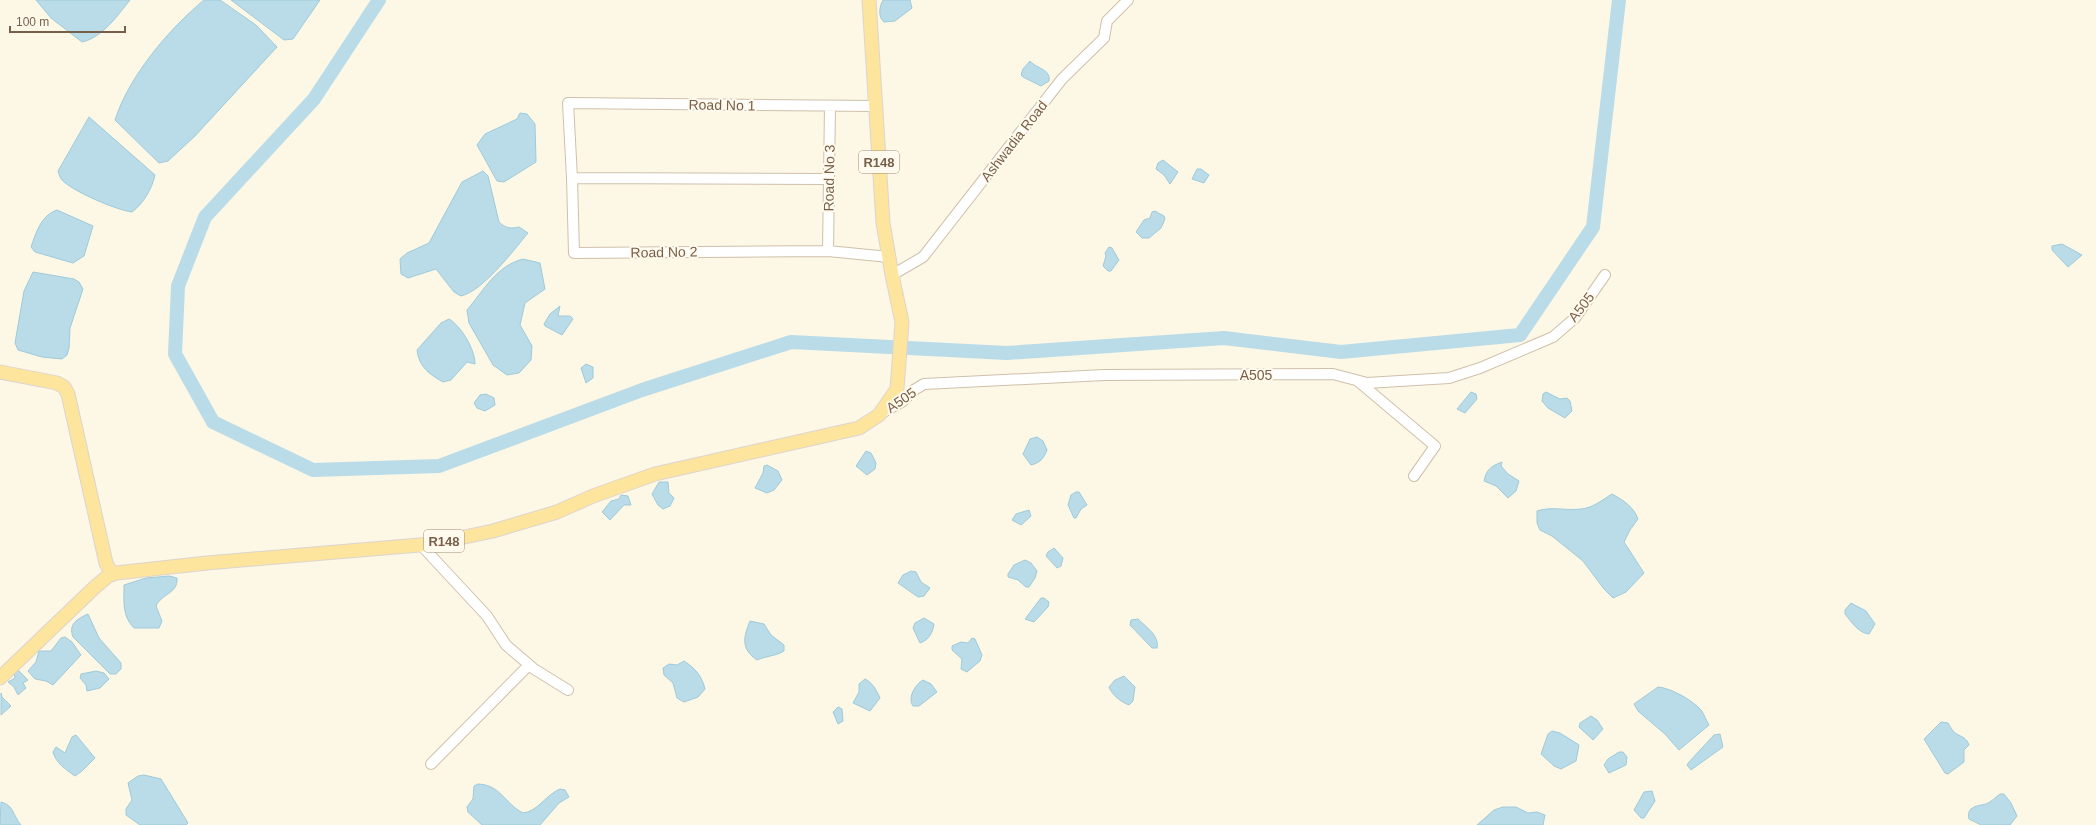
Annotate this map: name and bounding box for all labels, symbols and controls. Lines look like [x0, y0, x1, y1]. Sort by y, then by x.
scale bar [10, 8, 125, 34]
text: 100 m [16, 15, 49, 29]
street label: Road No 1 [688, 96, 756, 114]
street label: Ashwadia Road [978, 97, 1050, 185]
street label: Road No 3 [820, 144, 838, 212]
road number: R148 [859, 151, 899, 173]
street label: Road No 2 [630, 243, 698, 261]
street label: A505 [1565, 289, 1597, 325]
street label: A505 [1240, 367, 1273, 383]
street label: A505 [883, 384, 919, 416]
road number: R148 [424, 530, 464, 552]

